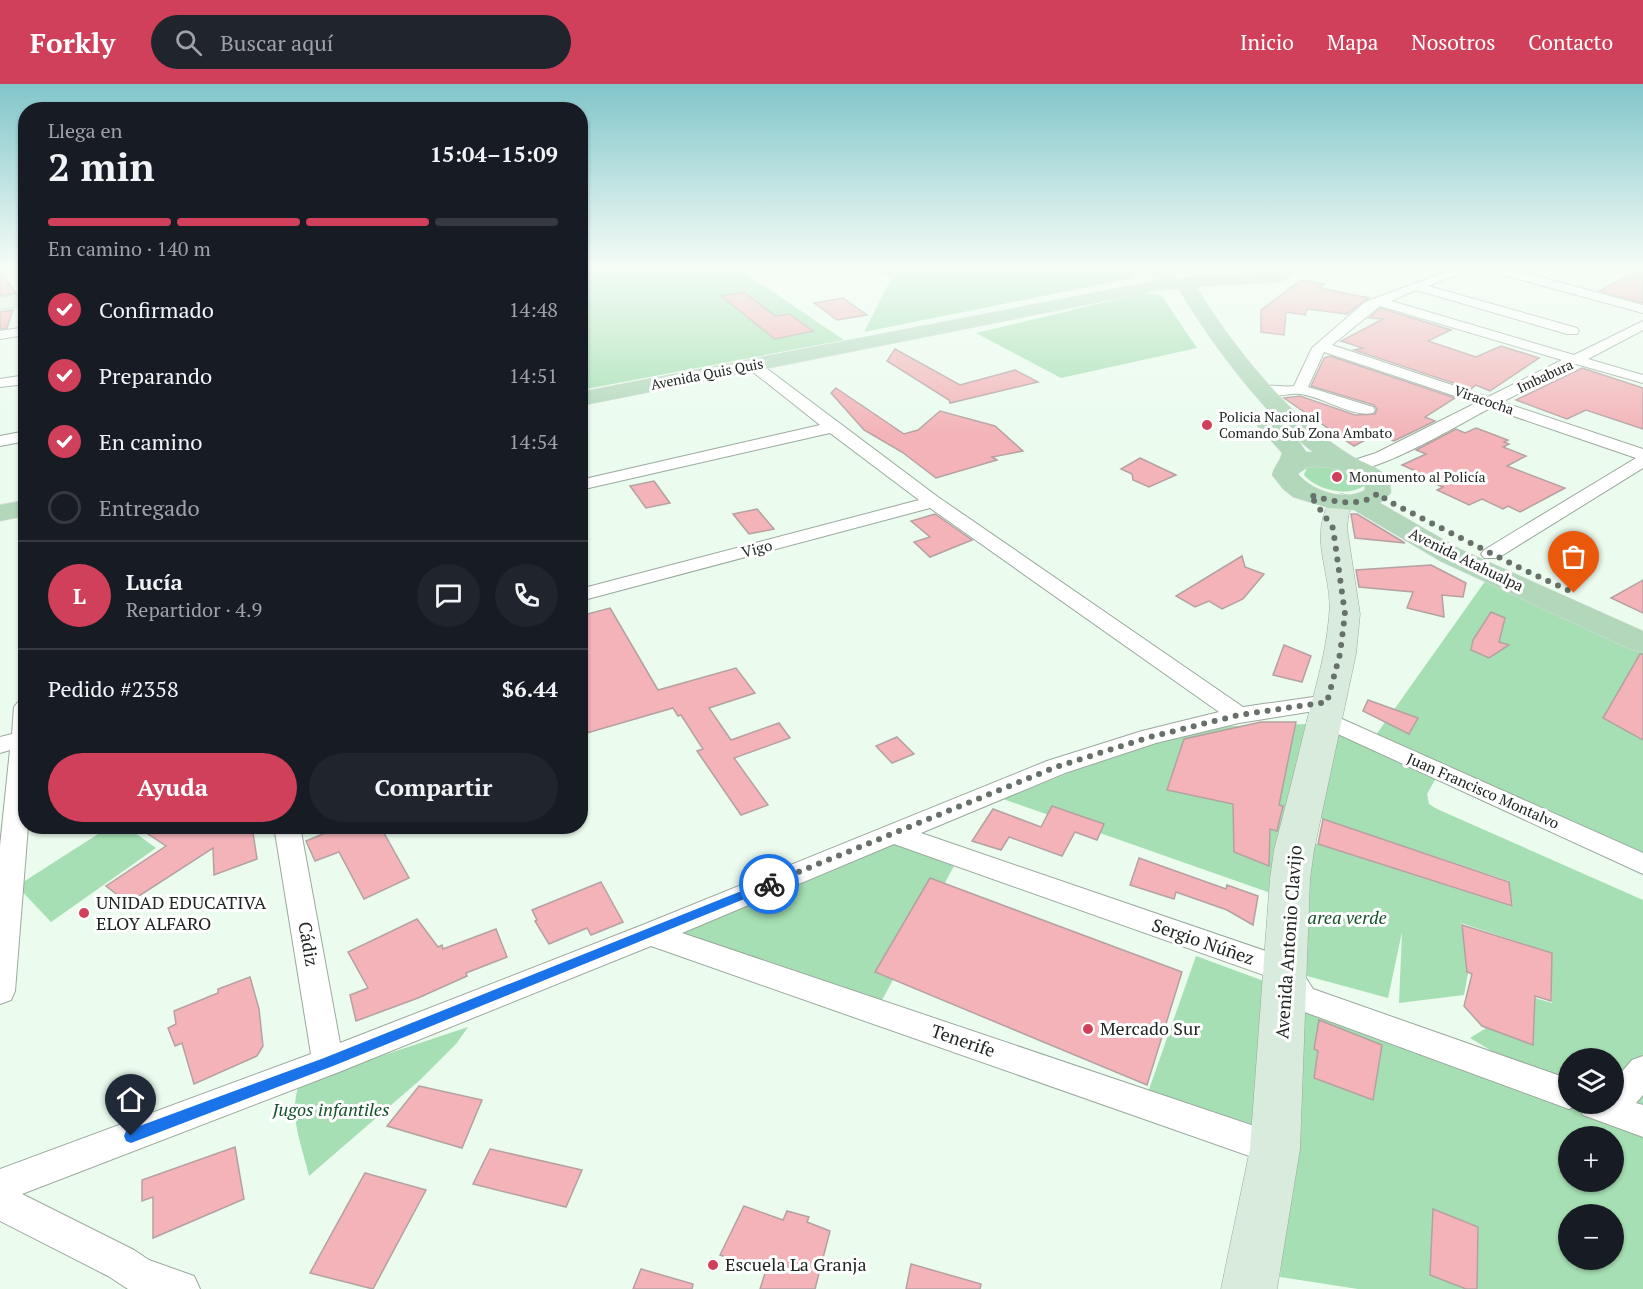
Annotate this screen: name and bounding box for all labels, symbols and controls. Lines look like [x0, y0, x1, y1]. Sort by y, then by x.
search box [151, 15, 571, 69]
text: Forkly [30, 24, 115, 61]
icon: search [172, 26, 205, 59]
text: Buscar aquí [220, 28, 333, 57]
text: Inicio [1240, 28, 1294, 56]
text: Mapa [1327, 28, 1378, 56]
text: Nosotros [1411, 28, 1495, 56]
text: Contacto [1528, 28, 1613, 56]
text: Llega en [48, 117, 122, 144]
text: 15:04–15:09 [430, 139, 558, 168]
text: 2 min [48, 140, 155, 192]
text: En camino · 140 m [48, 235, 211, 262]
icon: check [48, 293, 81, 326]
text: Confirmado [99, 295, 214, 324]
text: 14:48 [509, 296, 558, 323]
street label: Avenida Quis Quis [649, 353, 765, 394]
street label: Imbabura [1514, 354, 1576, 397]
icon: check [48, 359, 81, 392]
text: Preparando [99, 361, 212, 390]
text: 14:51 [509, 362, 558, 389]
street label: Viracocha [1452, 380, 1517, 419]
place label: Policia Nacional Comando Sub Zona Ambato [1219, 407, 1392, 442]
marker: Policia Nacional Comando Sub Zona Ambato [1200, 418, 1214, 432]
icon: check [48, 425, 81, 458]
text: En camino [99, 427, 202, 456]
text: 14:54 [509, 428, 558, 455]
place label: Monumento al Policía [1349, 467, 1486, 486]
marker: Monumento al Policía [1330, 470, 1344, 484]
text: Entregado [99, 493, 200, 522]
street label: Avenida Atahualpa [1406, 523, 1527, 596]
pin [1548, 531, 1599, 593]
street label: Vigo [739, 534, 774, 562]
icon: bag [1557, 540, 1590, 573]
button: chat [417, 564, 480, 627]
button: phone [495, 564, 558, 627]
text: Lucía [126, 567, 183, 596]
text: L [73, 581, 86, 610]
text: Repartidor · 4.9 [126, 596, 262, 623]
text: Pedido #2358 [48, 674, 179, 703]
text: $6.44 [502, 674, 558, 703]
street label: Juan Francisco Montalvo [1404, 748, 1563, 833]
button: Ayuda [48, 753, 297, 822]
button: Compartir [309, 753, 558, 822]
street label: Avenida Antonio Clavijo [1269, 844, 1307, 1039]
courier [739, 854, 799, 914]
icon: bike [753, 868, 786, 901]
place label: UNIDAD EDUCATIVA ELOY ALFARO [96, 890, 267, 935]
park label: area verde [1307, 905, 1387, 929]
marker: UNIDAD EDUCATIVA ELOY ALFARO [77, 906, 91, 920]
street label: Sergio Núñez [1149, 912, 1258, 970]
street label: Cádiz [293, 920, 325, 968]
place label: Mercado Sur [1100, 1016, 1200, 1040]
street label: Tenerife [928, 1018, 998, 1062]
marker: Mercado Sur [1081, 1022, 1095, 1036]
map controls [1558, 1048, 1624, 1270]
button: layers [1558, 1048, 1624, 1114]
pin [105, 1074, 156, 1136]
icon: home [114, 1083, 147, 1116]
park label: Jugos infantiles [271, 1097, 390, 1121]
button: + [1558, 1126, 1624, 1192]
button: − [1558, 1204, 1624, 1270]
place label: Escuela La Granja [725, 1252, 867, 1276]
marker: Escuela La Granja [706, 1258, 720, 1272]

